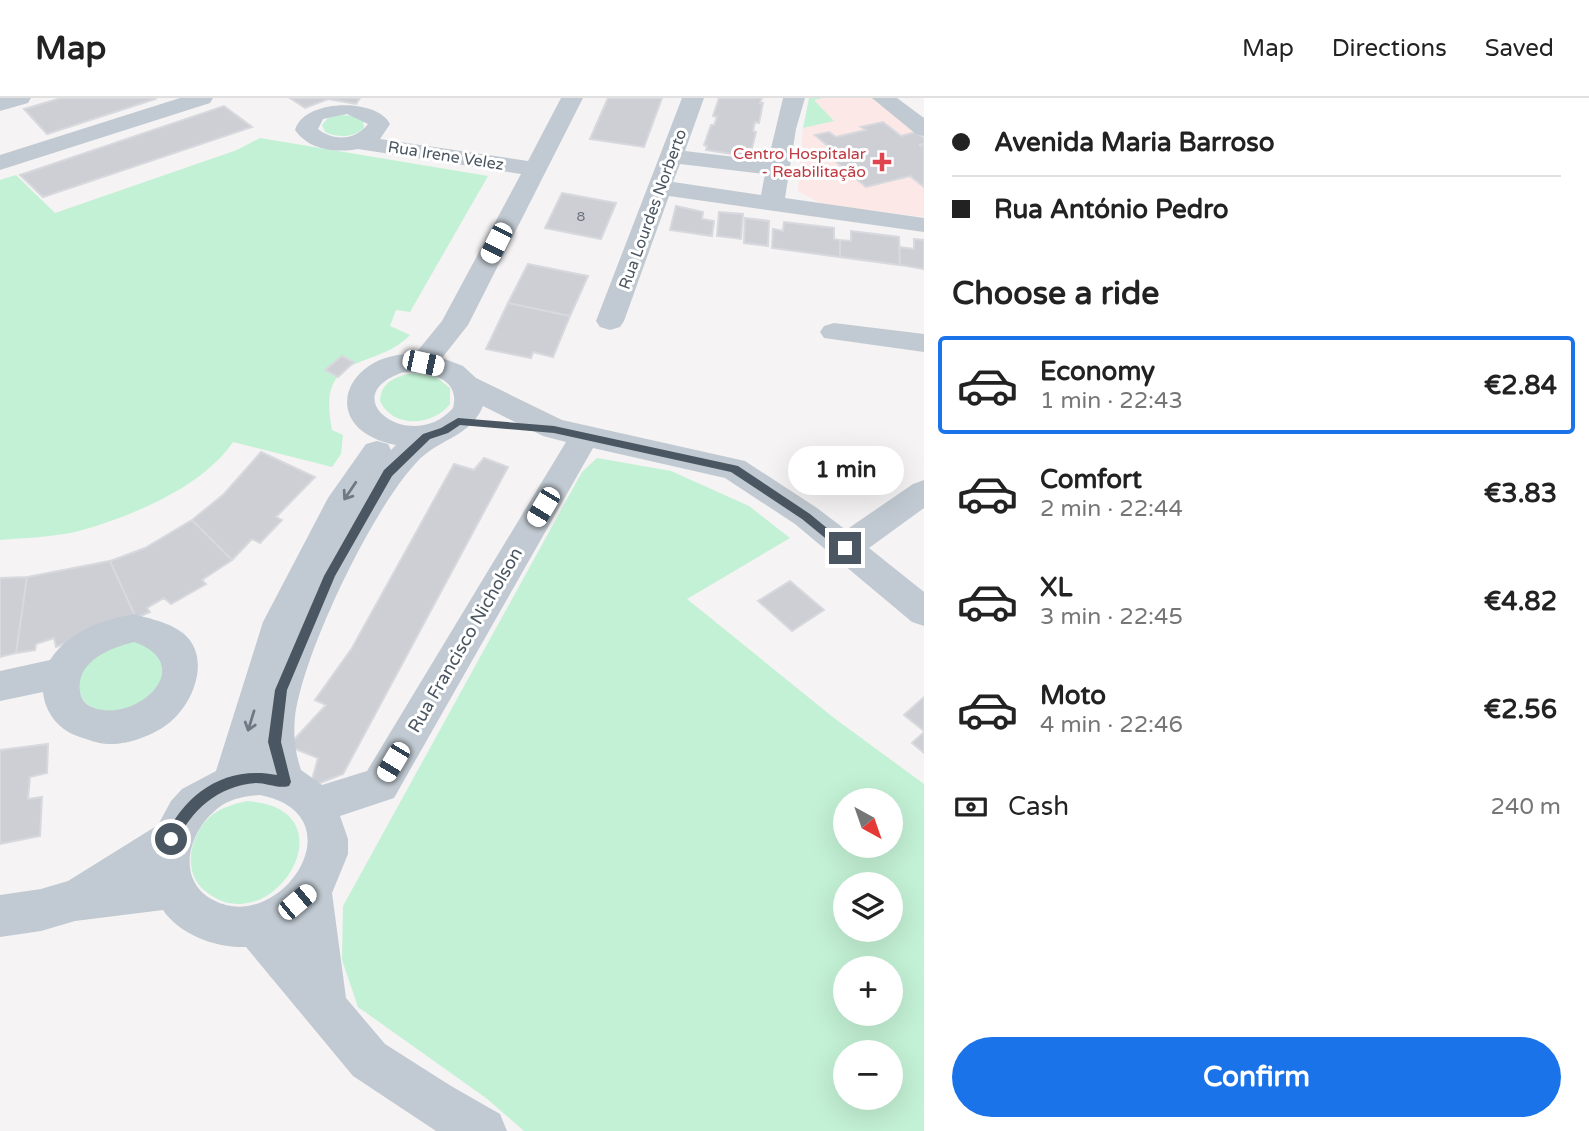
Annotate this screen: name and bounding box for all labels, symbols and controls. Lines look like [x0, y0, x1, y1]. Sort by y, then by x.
text: Map [35, 29, 106, 68]
text: Map [1242, 34, 1294, 63]
text: Directions [1332, 34, 1447, 63]
text: Saved [1485, 34, 1554, 63]
street label: Rua Lourdes Norberto [615, 126, 691, 292]
text: Avenida Maria Barroso [994, 127, 1275, 158]
street label: Rua Irene Velez [387, 137, 505, 175]
place label: Centro Hospitalar - Reabilitação [733, 144, 867, 182]
marker: Centro Hospitalar - Reabilitação [872, 152, 892, 172]
text: Rua António Pedro [994, 194, 1229, 225]
house number: 8 [577, 208, 586, 225]
car [478, 220, 515, 266]
text: Choose a ride [952, 275, 1159, 313]
car [401, 348, 446, 378]
icon: car [956, 354, 1019, 417]
text: Economy [1040, 356, 1155, 387]
text: €2.84 [1484, 370, 1557, 401]
text: 1 min · 22:43 [1040, 387, 1183, 415]
callout: 1 min [787, 447, 903, 496]
text: 1 min [815, 456, 877, 484]
icon: car [956, 462, 1019, 525]
text: Comfort [1040, 464, 1142, 495]
text: €3.83 [1484, 478, 1557, 509]
one-way arrow [343, 480, 357, 500]
car [524, 484, 563, 530]
text: 2 min · 22:44 [1040, 495, 1183, 523]
route end [829, 532, 861, 564]
street label: Rua Francisco Nicholson [403, 543, 527, 737]
icon: car [956, 570, 1019, 633]
text: XL [1040, 572, 1072, 603]
text: €4.82 [1484, 586, 1557, 617]
text: 3 min · 22:45 [1040, 603, 1183, 631]
icon: car [956, 678, 1019, 741]
text: Moto [1040, 680, 1106, 711]
text: €2.56 [1484, 694, 1557, 725]
one-way arrow [243, 710, 256, 732]
text: 4 min · 22:46 [1040, 711, 1183, 739]
car [374, 739, 413, 785]
north arrow [833, 788, 903, 858]
map controls [833, 788, 903, 1110]
icon: cash [952, 788, 990, 826]
text: Cash [1008, 791, 1069, 822]
text: 240 m [1491, 793, 1561, 821]
route start [155, 823, 187, 855]
button: layers [833, 872, 903, 942]
car [275, 880, 320, 924]
button: + [833, 956, 903, 1026]
button: Confirm [952, 1037, 1561, 1117]
button: − [833, 1040, 903, 1110]

